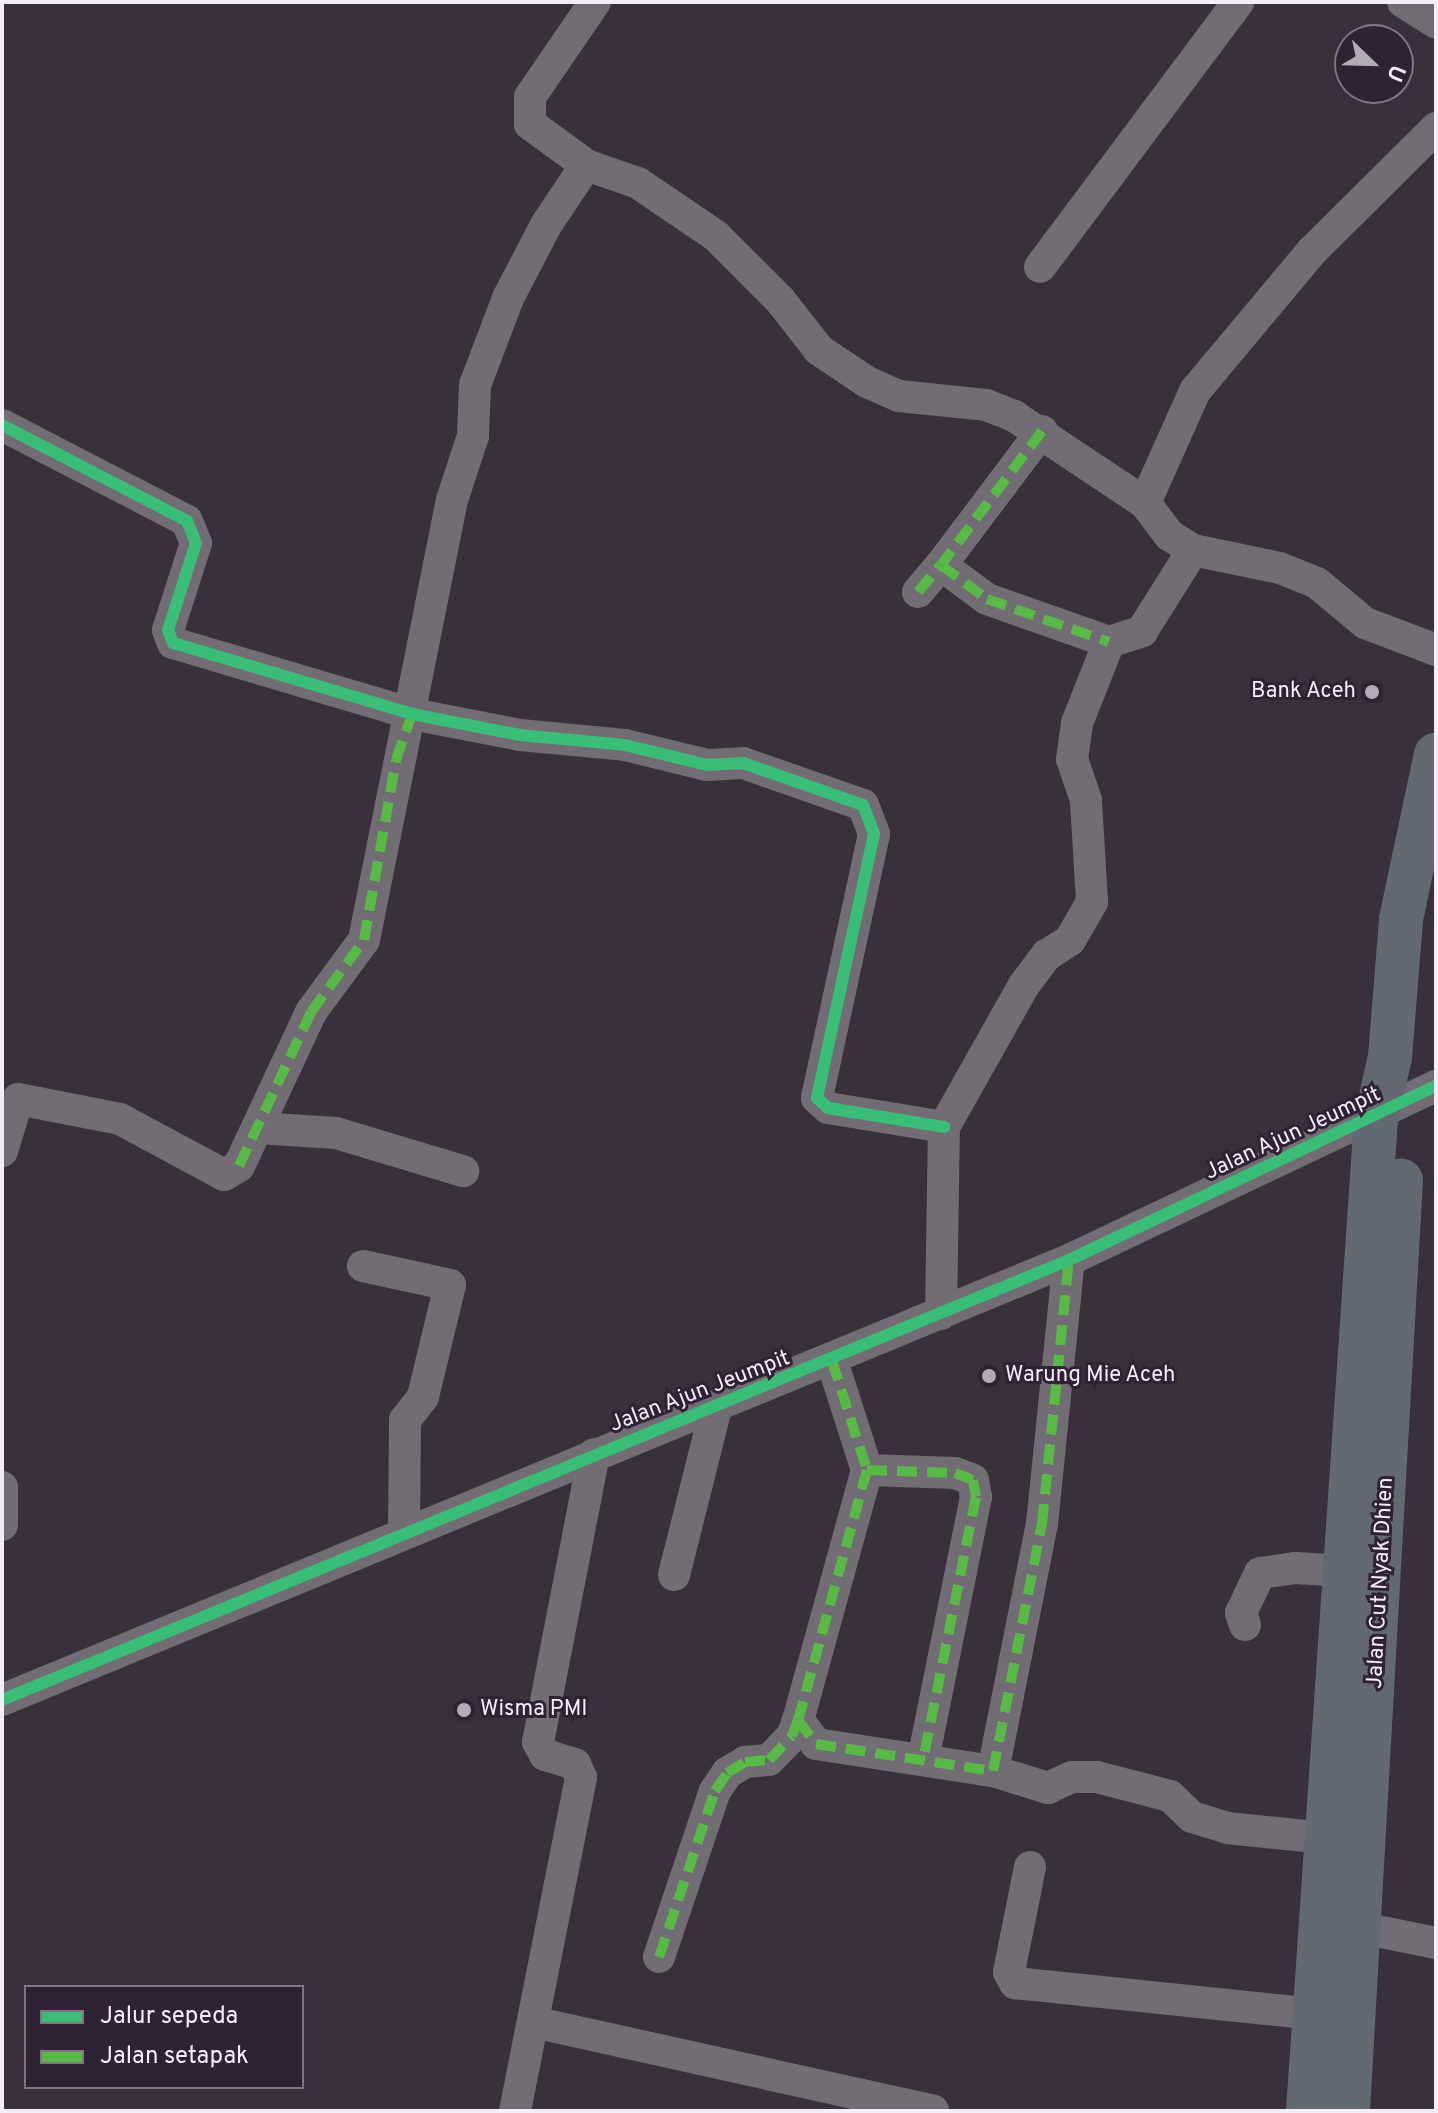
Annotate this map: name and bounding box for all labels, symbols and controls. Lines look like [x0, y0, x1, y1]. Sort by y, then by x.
north arrow [1334, 24, 1414, 104]
text: U [1379, 60, 1410, 85]
place label: Bank Aceh [1250, 679, 1356, 705]
marker: Bank Aceh [1363, 683, 1381, 701]
street label: Jalan Ajun Jeumpit [1200, 1081, 1386, 1187]
street label: Jalan Ajun Jeumpit [606, 1345, 794, 1439]
place label: Warung Mie Aceh [1005, 1363, 1176, 1389]
marker: Warung Mie Aceh [980, 1367, 998, 1385]
street label: Jalan Cut Nyak Dhien [1362, 1477, 1400, 1689]
place label: Wisma PMI [480, 1697, 588, 1723]
marker: Wisma PMI [455, 1701, 473, 1719]
legend [24, 1985, 304, 2089]
text: Jalur sepeda [100, 2002, 238, 2032]
text: Jalan setapak [100, 2042, 249, 2072]

